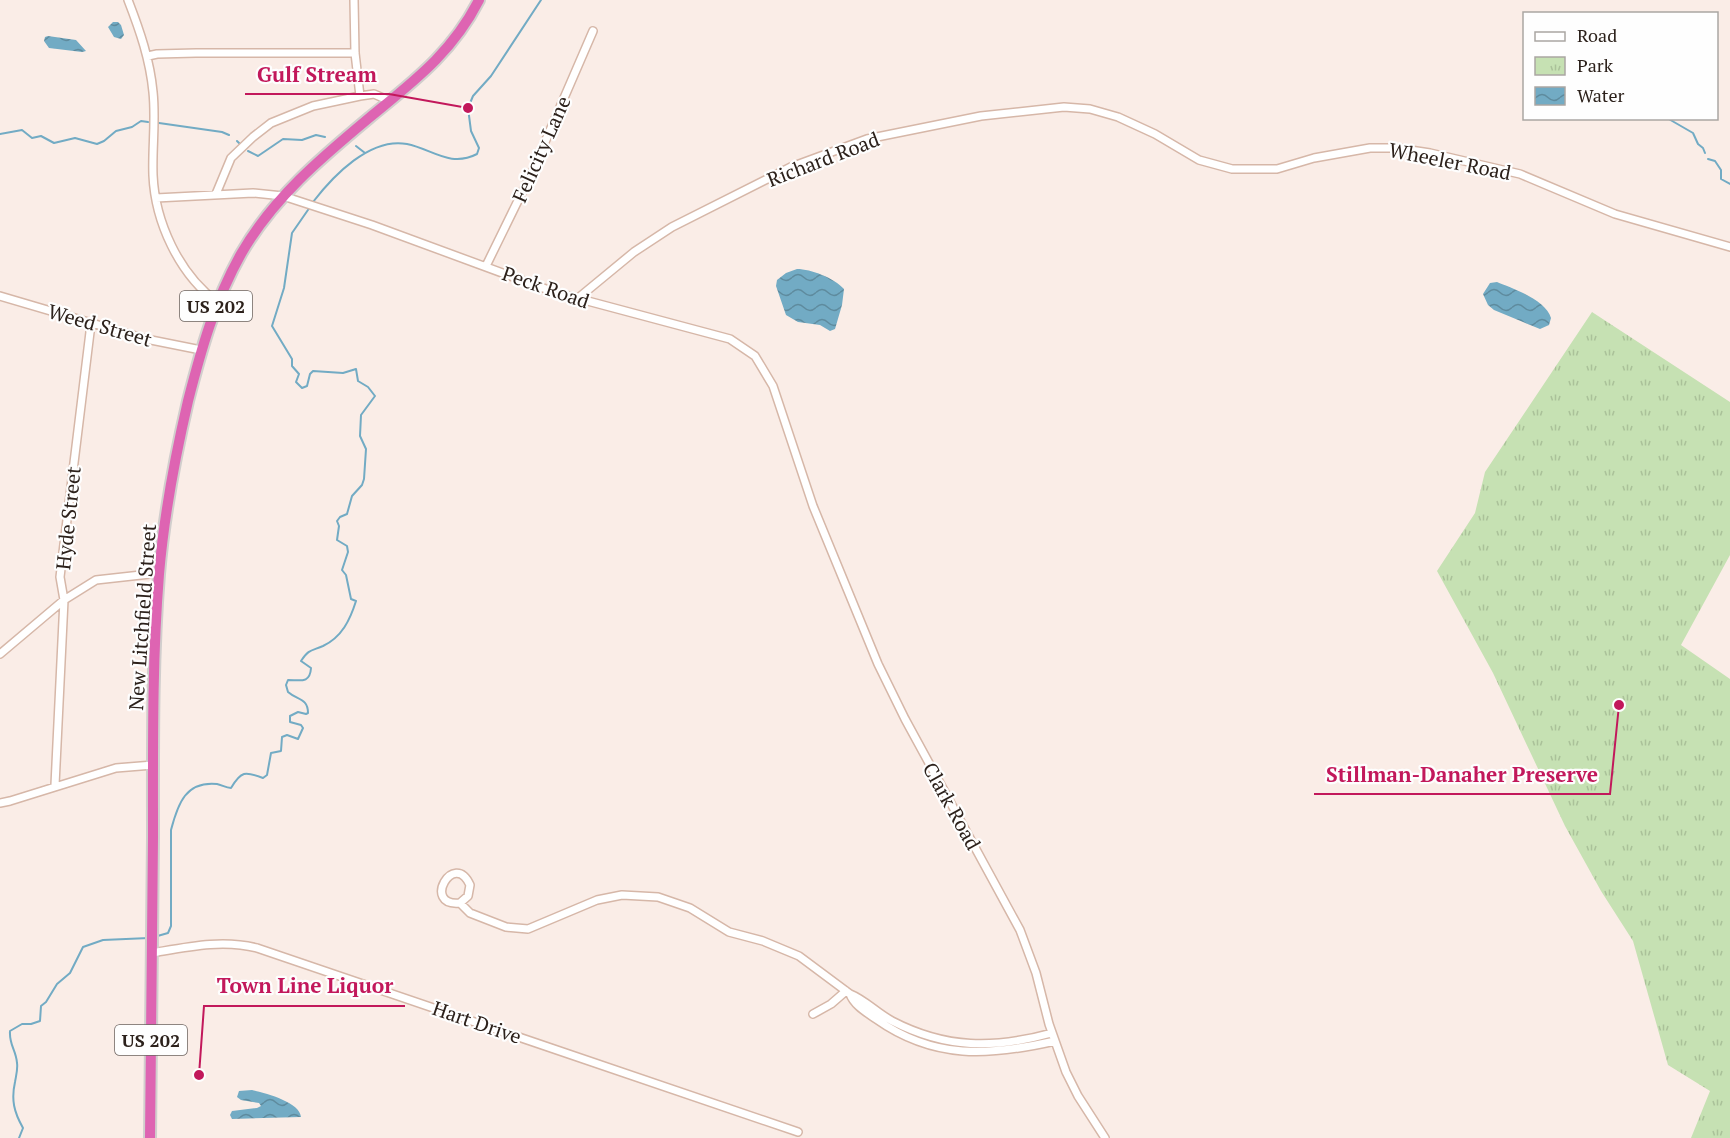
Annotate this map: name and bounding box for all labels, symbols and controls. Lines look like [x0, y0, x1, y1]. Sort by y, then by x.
legend [1523, 12, 1718, 120]
text: Road [1577, 23, 1617, 47]
text: Park [1577, 53, 1614, 77]
callout: Gulf Stream [245, 55, 389, 94]
text: Gulf Stream [257, 60, 378, 88]
text: Water [1577, 83, 1624, 107]
street label: Felicity Lane [506, 92, 576, 206]
street label: Richard Road [763, 125, 883, 193]
street label: Wheeler Road [1387, 136, 1513, 186]
street label: Peck Road [499, 260, 593, 314]
road number: US 202 [180, 291, 252, 321]
street label: Weed Street [45, 297, 156, 353]
street label: Hyde Street [49, 464, 87, 571]
street label: New Litchfield Street [122, 522, 162, 711]
callout: Stillman-Danaher Preserve [1314, 755, 1610, 794]
street label: Clark Road [917, 757, 987, 855]
text: Stillman-Danaher Preserve [1326, 760, 1598, 788]
callout: Town Line Liquor [204, 967, 405, 1006]
text: Town Line Liquor [217, 971, 393, 999]
street label: Hart Drive [429, 994, 525, 1050]
road number: US 202 [115, 1025, 187, 1055]

